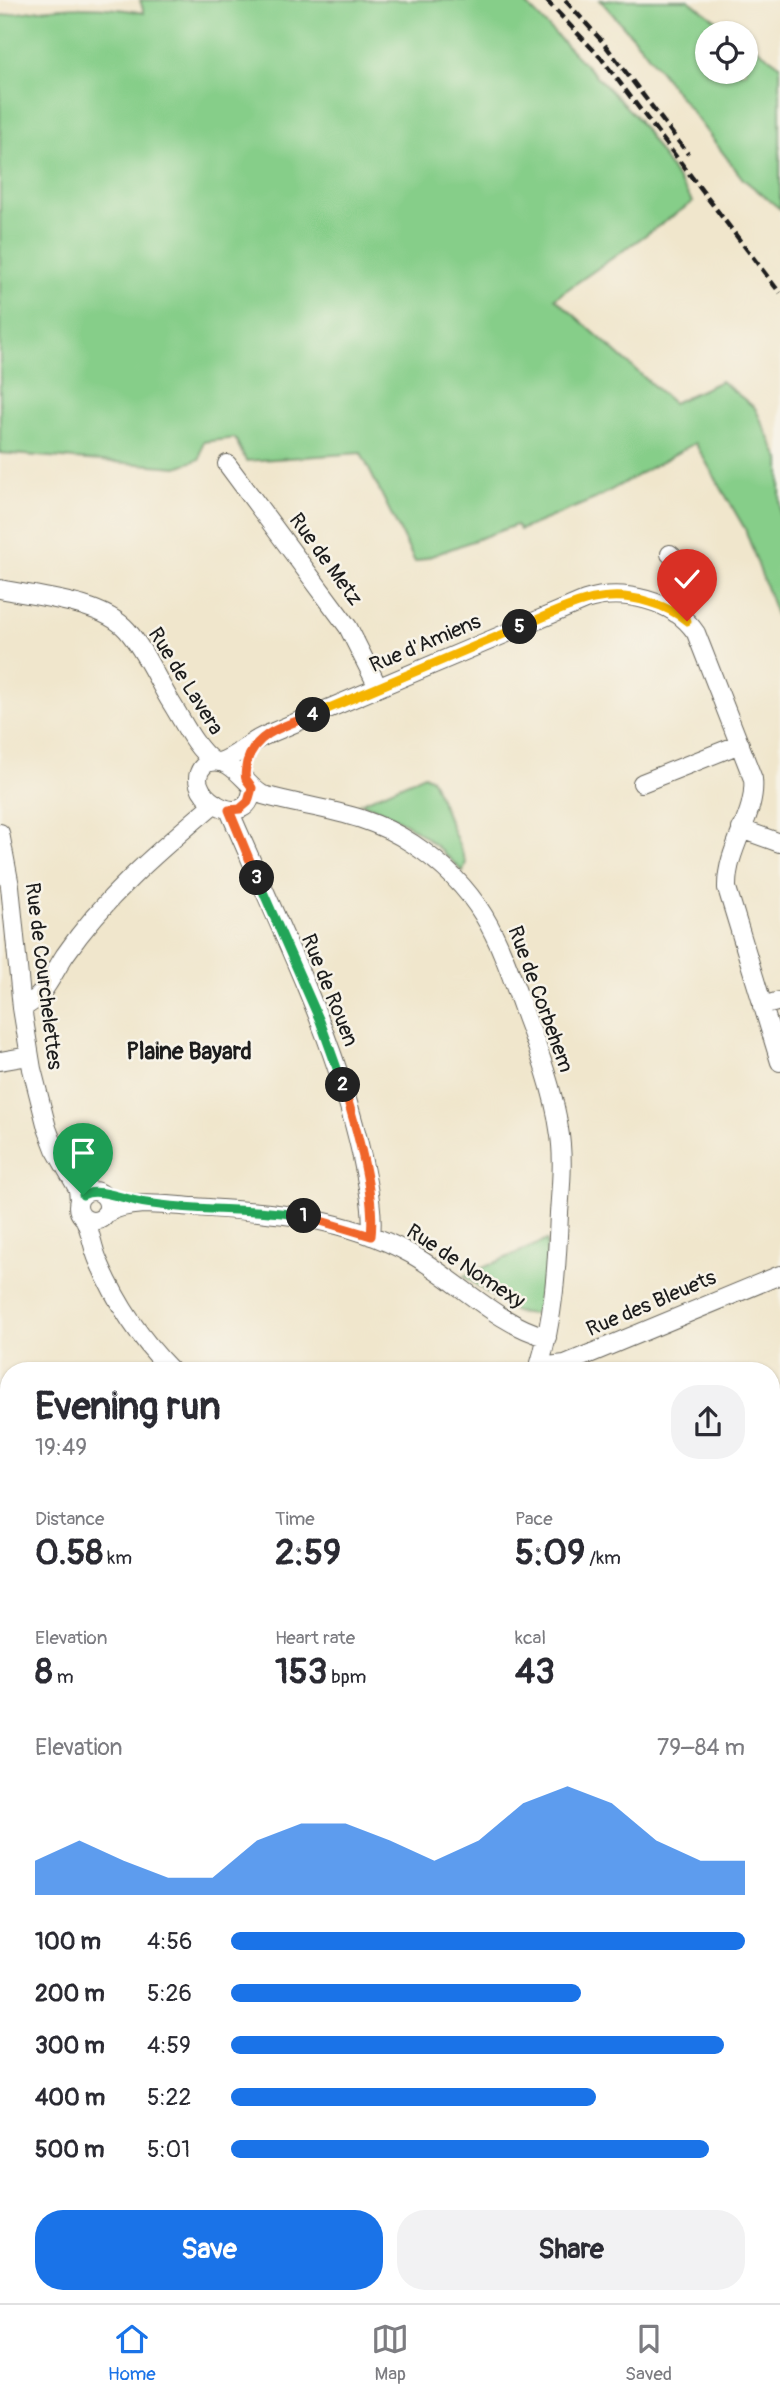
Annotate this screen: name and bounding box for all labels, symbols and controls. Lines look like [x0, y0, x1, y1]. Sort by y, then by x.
map controls [695, 21, 758, 84]
button: locate [695, 21, 758, 84]
street label: Rue de Metz [283, 508, 368, 611]
pin [657, 549, 717, 621]
icon: check [668, 560, 706, 598]
street label: Rue d'Amiens [365, 608, 486, 679]
pin: 5 [503, 610, 538, 644]
text: 5 [514, 614, 525, 638]
street label: Rue de Lavera [142, 622, 229, 740]
pin: 4 [296, 698, 330, 732]
text: 4 [307, 702, 318, 726]
pin: 3 [240, 860, 274, 896]
text: 3 [251, 865, 262, 889]
street label: Rue de Courchelettes [19, 881, 68, 1072]
street label: Rue de Corbehem [501, 922, 580, 1076]
street label: Rue de Rouen [295, 930, 364, 1050]
district label: Plaine Bayard [126, 1037, 252, 1066]
pin: 2 [326, 1068, 360, 1102]
text: 2 [337, 1072, 348, 1096]
pin [53, 1123, 113, 1195]
icon: arrive [64, 1134, 102, 1172]
pin: 1 [286, 1198, 322, 1234]
text: 1 [300, 1203, 307, 1227]
street label: Rue de Nomexy [401, 1218, 530, 1315]
street label: Rue des Bleuets [582, 1264, 721, 1343]
text: Evening run [35, 1383, 221, 1431]
button: share [671, 1385, 745, 1459]
text: 19:49 [35, 1433, 87, 1462]
text: Distance [35, 1507, 104, 1531]
text: Time [275, 1507, 315, 1531]
text: Pace [515, 1507, 553, 1531]
text: 0.58 [35, 1531, 103, 1575]
text: 2:59 [275, 1531, 341, 1575]
text: 5:09 [515, 1531, 585, 1575]
text: km [103, 1546, 132, 1570]
text: /km [585, 1546, 621, 1570]
text: Elevation [35, 1626, 107, 1650]
text: Heart rate [275, 1626, 355, 1650]
text: kcal [515, 1626, 546, 1650]
text: 8 [35, 1650, 53, 1694]
text: 153 [275, 1650, 327, 1694]
text: 43 [515, 1650, 555, 1694]
text: m [53, 1665, 74, 1689]
text: bpm [327, 1665, 366, 1689]
text: Elevation [35, 1733, 123, 1762]
text: 79–84 m [657, 1733, 745, 1762]
text: 100 m [35, 1927, 101, 1956]
text: 4:56 [147, 1927, 192, 1956]
text: 200 m [35, 1979, 105, 2008]
text: 5:26 [147, 1979, 192, 2008]
text: 300 m [35, 2031, 105, 2060]
text: 4:59 [147, 2031, 191, 2060]
text: 400 m [35, 2083, 105, 2112]
text: 5:22 [147, 2083, 191, 2112]
text: 500 m [35, 2135, 104, 2164]
text: 5:01 [147, 2135, 190, 2164]
button: Save [35, 2210, 383, 2290]
button: Share [397, 2210, 745, 2290]
tab: Home [108, 2320, 156, 2386]
tab: Map [371, 2320, 409, 2386]
tab: Saved [625, 2320, 672, 2386]

